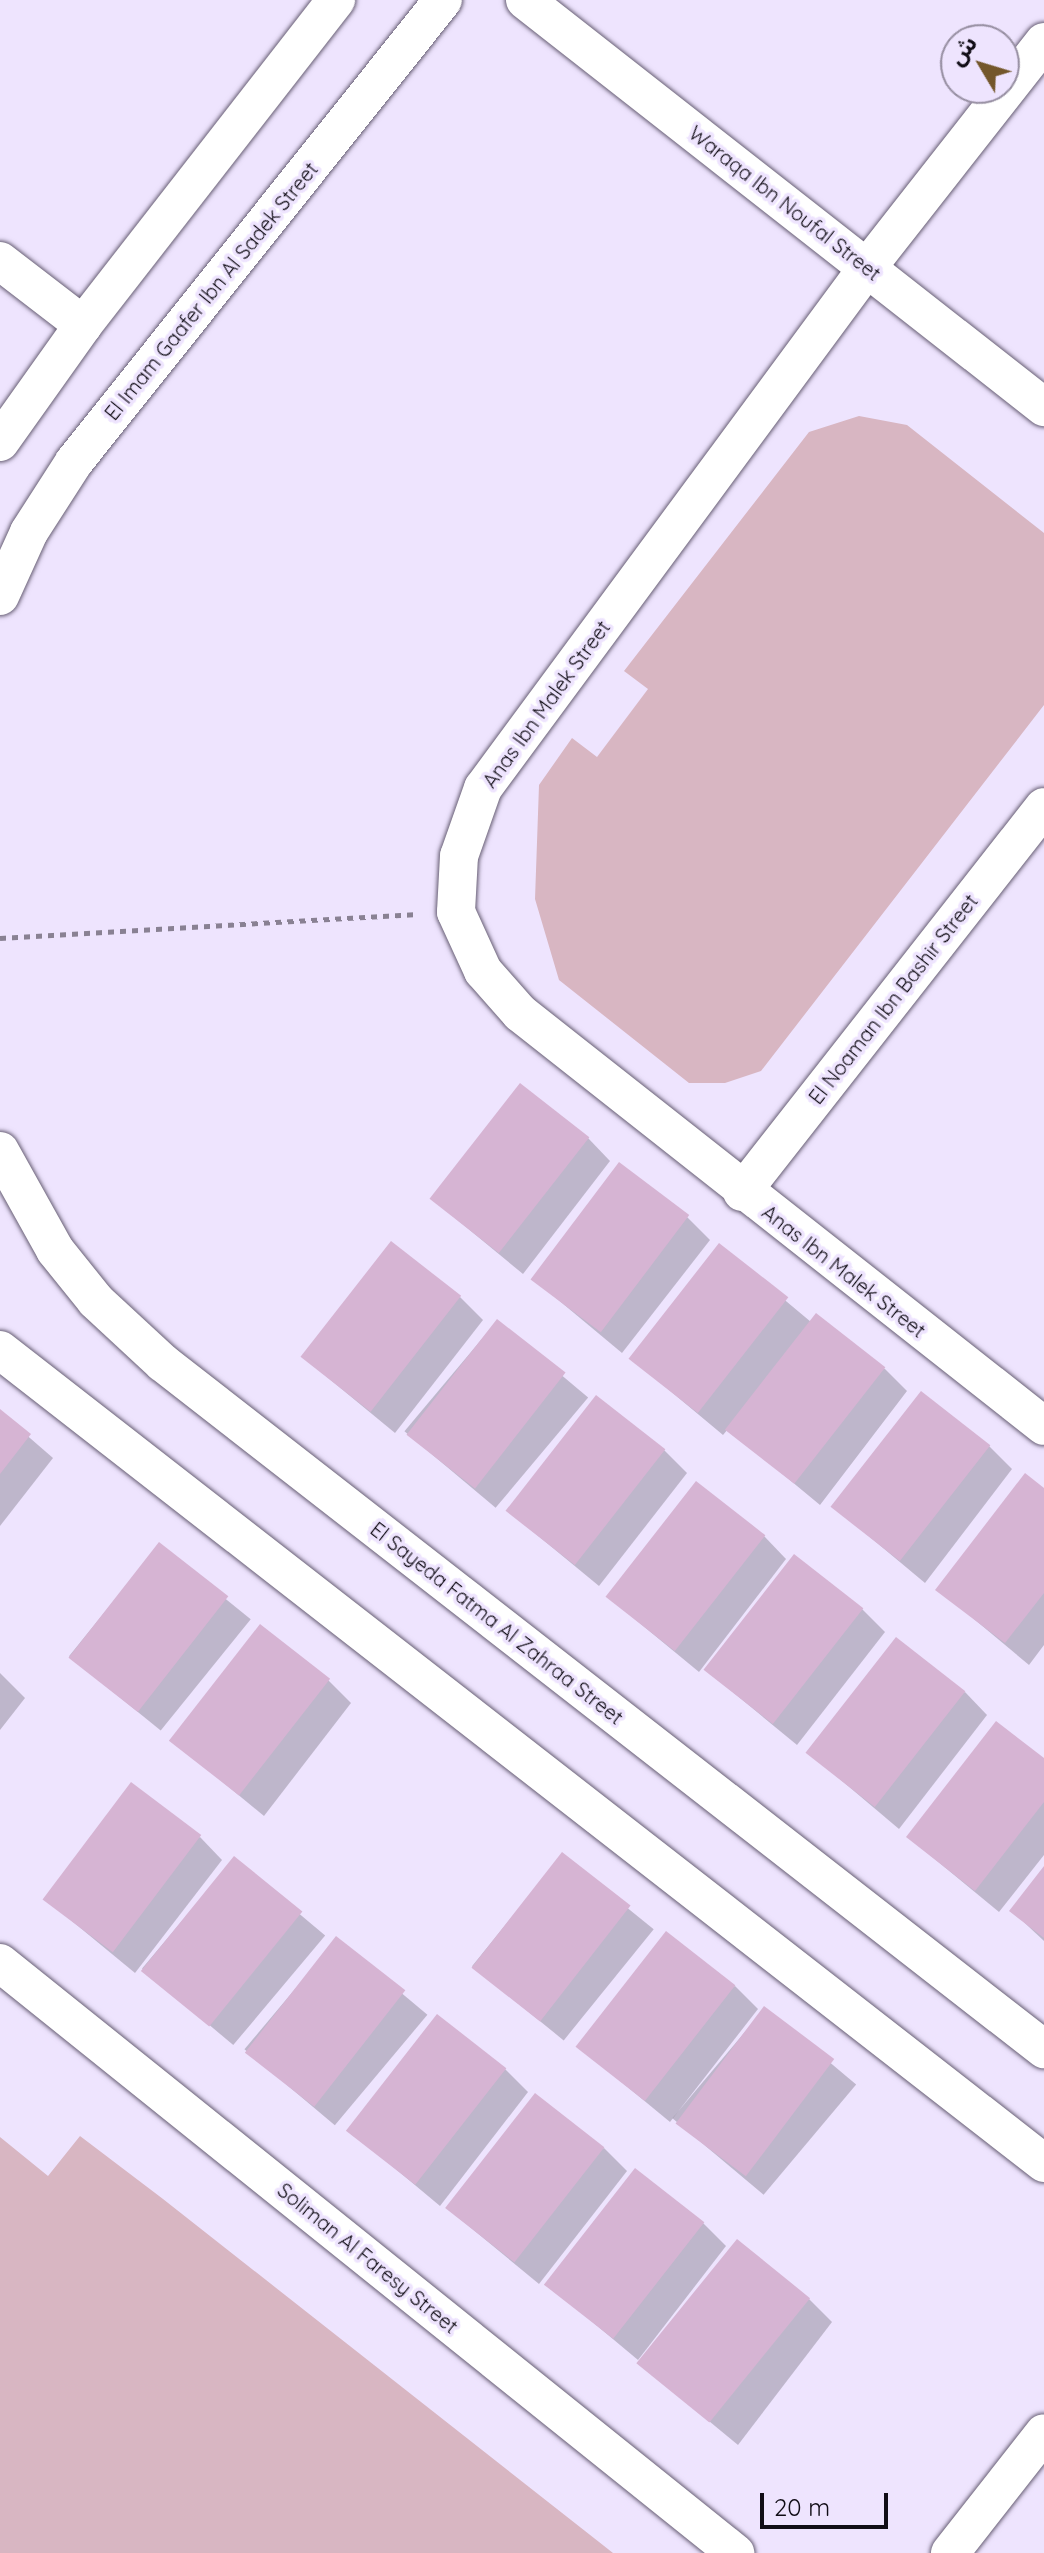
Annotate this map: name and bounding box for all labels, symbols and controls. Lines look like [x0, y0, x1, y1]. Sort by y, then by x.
north arrow [940, 24, 1020, 104]
text: ش [942, 30, 983, 71]
street label: Waraqa Ibn Noufal Street [684, 121, 886, 285]
street label: El Imam Gaafer Ibn Al Sadek Street [99, 157, 323, 425]
street label: Anas Ibn Malek Street [477, 616, 615, 792]
street label: El Noaman Ibn Bashir Street [804, 889, 982, 1109]
street label: Anas Ibn Malek Street [758, 1200, 930, 1342]
street label: El Sayeda Fatma Al Zahraa Street [366, 1517, 628, 1729]
street label: Soliman Al Faresy Street [273, 2178, 463, 2338]
scale bar [764, 2477, 892, 2527]
text: 20 m [774, 2492, 830, 2522]

